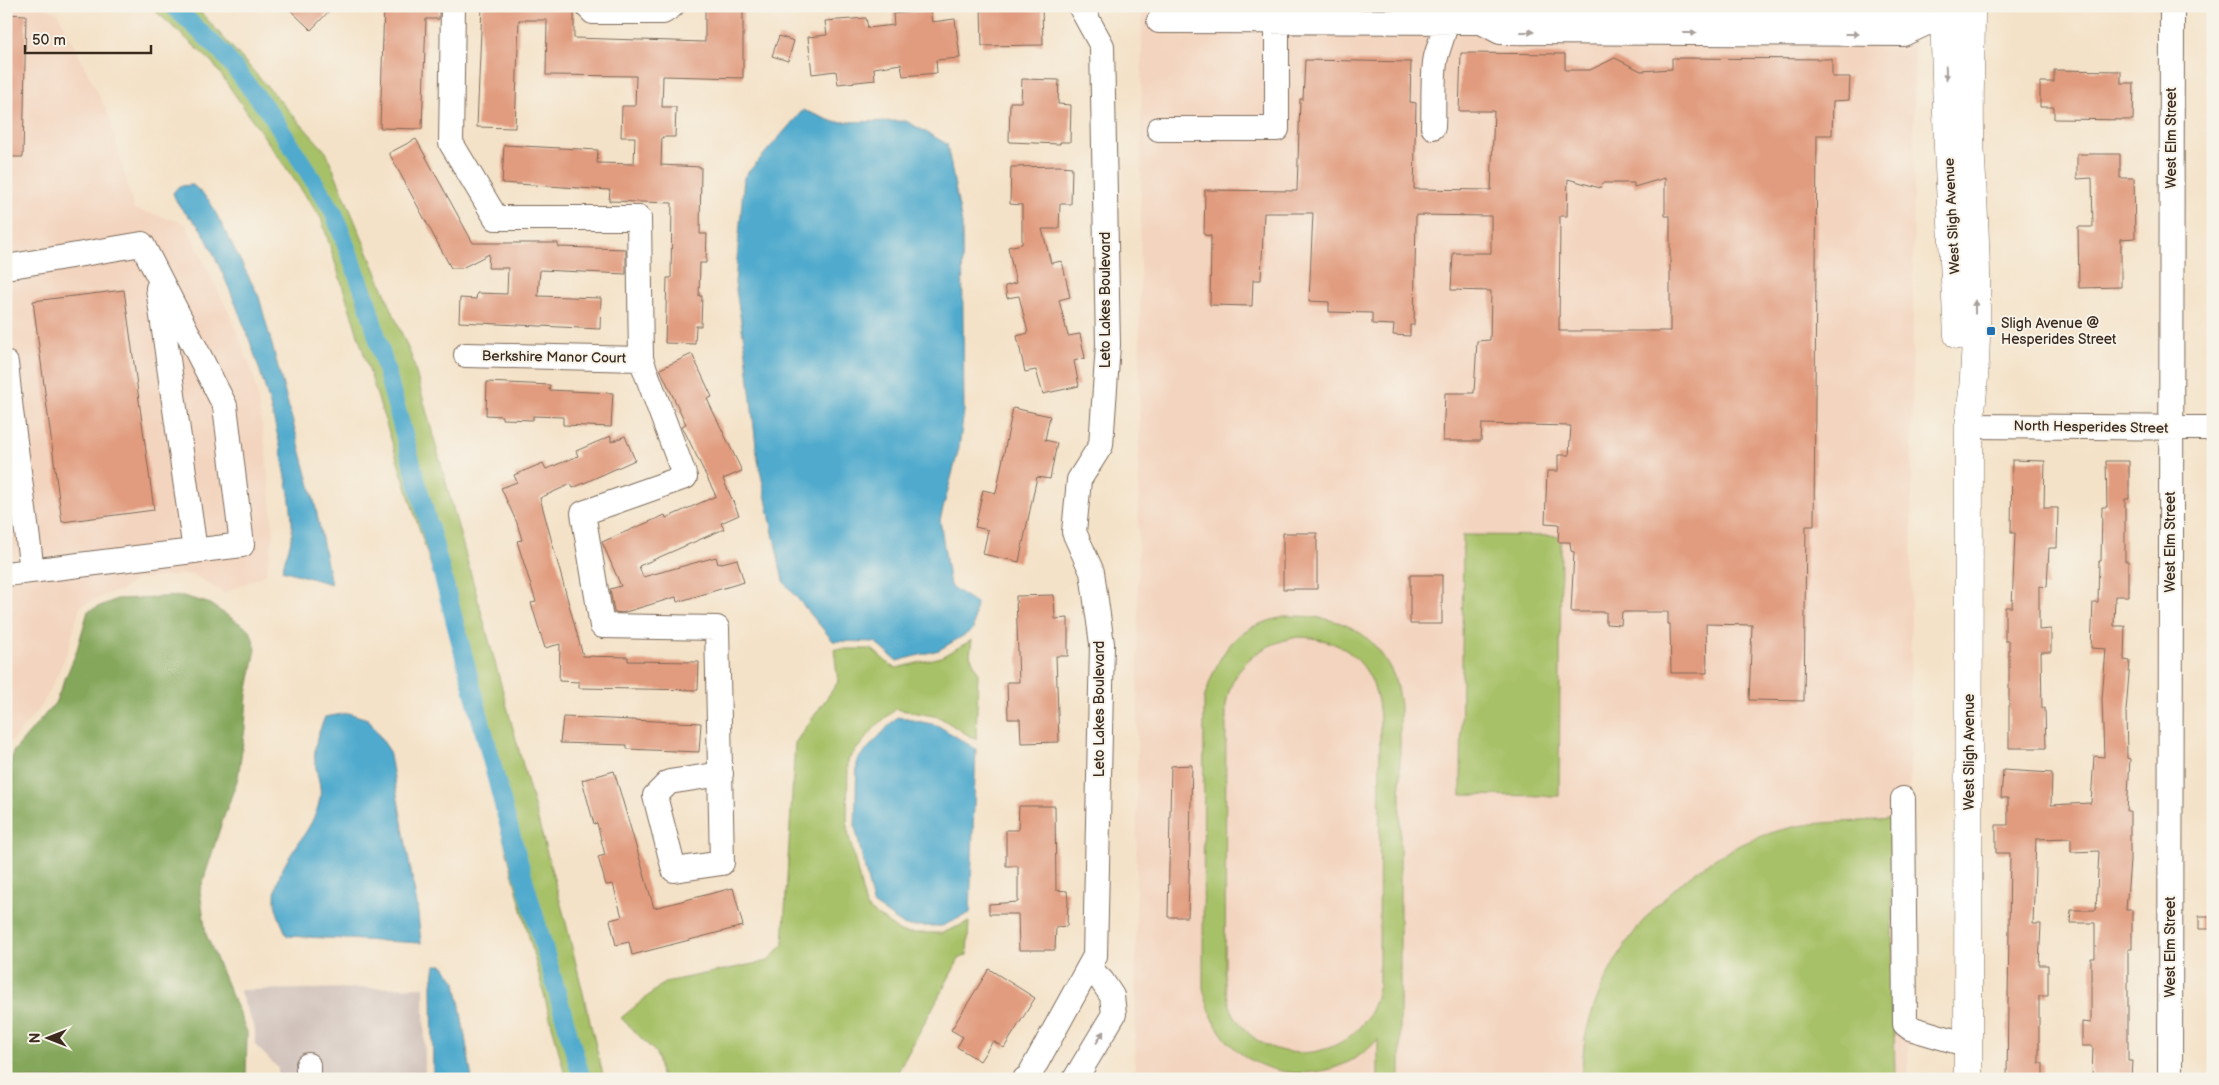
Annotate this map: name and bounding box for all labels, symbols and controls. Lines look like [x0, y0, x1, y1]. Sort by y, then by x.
scale bar [25, 22, 151, 54]
one-way arrow [1520, 28, 1536, 36]
one-way arrow [1682, 29, 1698, 37]
one-way arrow [1845, 30, 1861, 38]
text: 50 m [32, 31, 66, 50]
one-way arrow [1942, 65, 1950, 81]
street label: West Elm Street [2163, 87, 2180, 189]
street label: West Sligh Avenue [1940, 157, 1964, 275]
street label: Leto Lakes Boulevard [1097, 232, 1114, 368]
one-way arrow [1971, 299, 1979, 315]
place label: Sligh Avenue @ Hesperides Street [2001, 315, 2117, 348]
marker: Sligh Avenue @ Hesperides Street [1985, 325, 1997, 337]
street label: Berkshire Manor Court [482, 347, 627, 367]
street label: North Hesperides Street [2013, 417, 2169, 437]
street label: West Elm Street [2162, 491, 2179, 593]
street label: Leto Lakes Boulevard [1091, 641, 1108, 777]
street label: West Sligh Avenue [1961, 694, 1978, 810]
street label: West Elm Street [2162, 896, 2179, 998]
north arrow [22, 1012, 72, 1062]
one-way arrow [1096, 1030, 1105, 1043]
text: N [27, 1033, 44, 1043]

